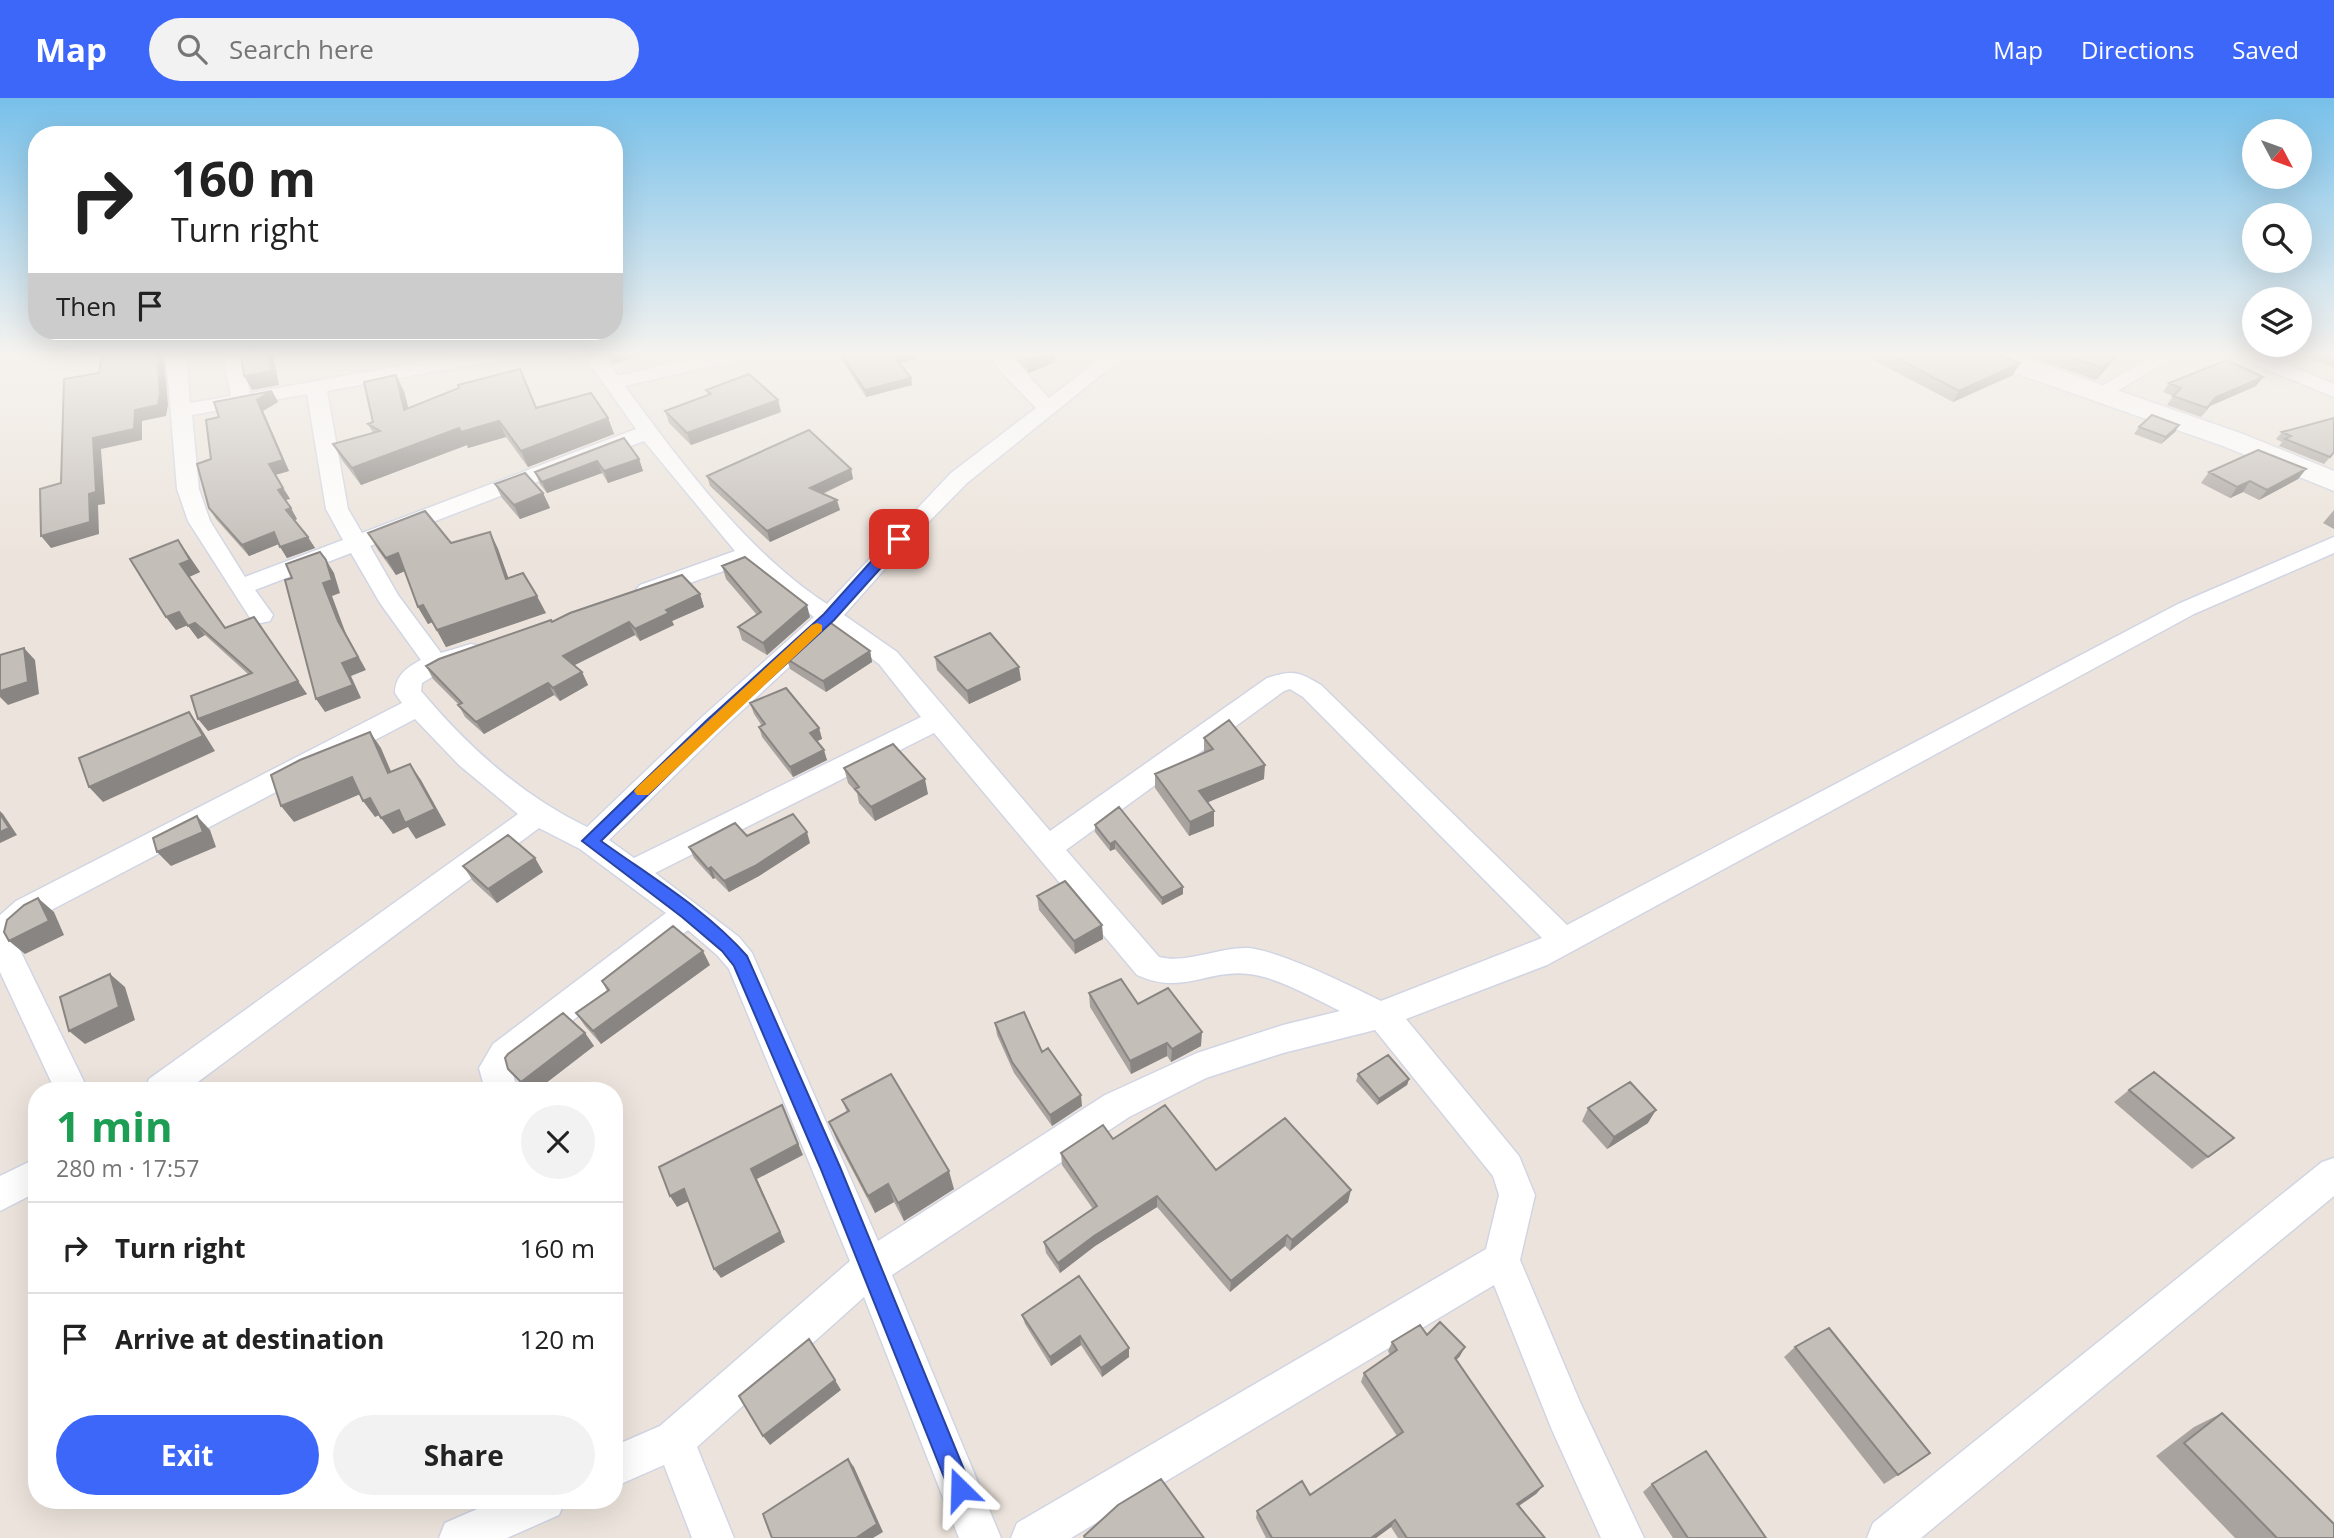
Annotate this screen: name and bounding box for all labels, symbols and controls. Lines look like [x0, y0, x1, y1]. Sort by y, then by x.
search box [149, 18, 639, 81]
text: Map [35, 27, 107, 72]
icon: search [173, 30, 211, 68]
text: Search here [229, 31, 374, 67]
text: Map [1993, 33, 2043, 66]
text: Directions [2081, 33, 2194, 66]
text: Saved [2232, 33, 2299, 66]
north arrow [2242, 119, 2312, 189]
map controls [2242, 119, 2312, 357]
text: 160 m [171, 145, 316, 211]
icon: right [56, 154, 147, 245]
button: search [2242, 203, 2312, 273]
text: Turn right [171, 208, 319, 251]
icon: arrive [131, 287, 169, 325]
button: layers [2242, 287, 2312, 357]
text: Then [56, 288, 117, 324]
pin [869, 509, 929, 569]
icon: arrive [880, 520, 918, 558]
text: 1 min [56, 1097, 173, 1154]
button: close [521, 1105, 595, 1179]
text: 280 m · 17:57 [56, 1152, 199, 1184]
icon: right [56, 1229, 94, 1267]
text: Turn right [115, 1230, 246, 1266]
text: 160 m [520, 1230, 595, 1266]
icon: arrive [56, 1320, 94, 1358]
text: Arrive at destination [115, 1321, 384, 1357]
text: 120 m [520, 1321, 595, 1357]
button: Exit [56, 1415, 319, 1495]
button: Share [333, 1415, 595, 1495]
position arrow [923, 1452, 997, 1526]

